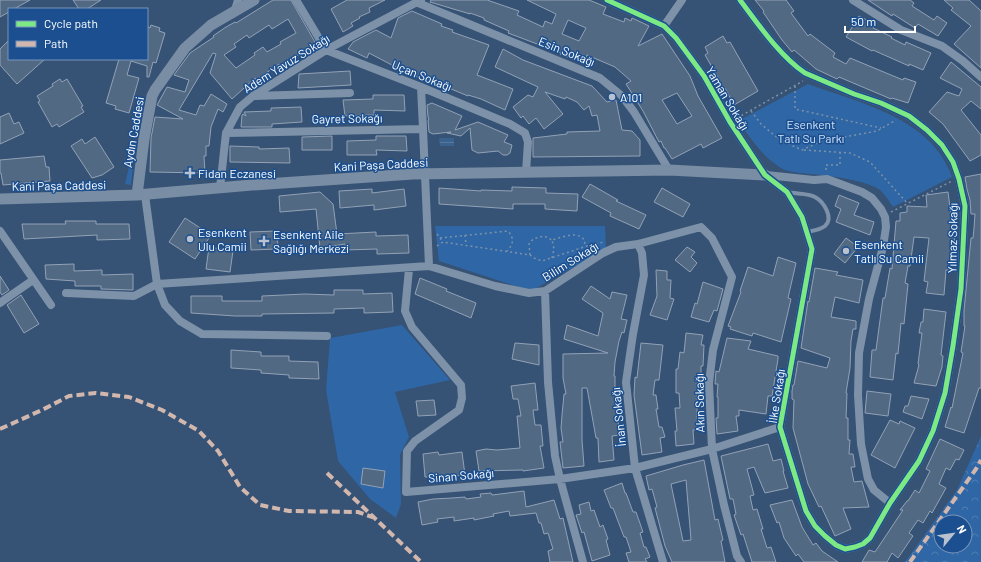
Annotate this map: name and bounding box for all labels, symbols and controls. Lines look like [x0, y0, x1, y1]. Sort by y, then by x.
legend [8, 8, 148, 60]
scale bar [845, 8, 915, 34]
text: 50 m [851, 14, 876, 28]
text: Cycle path [44, 16, 98, 30]
street label: Adem Yavuz Sokağı [240, 31, 332, 95]
street label: Esin Sokağı [537, 33, 597, 69]
text: Path [44, 36, 68, 50]
street label: Uçan Sokağı [390, 57, 454, 93]
street label: Yaman Sokağı [703, 64, 753, 132]
place label: A101 [620, 90, 642, 104]
marker: A101 [607, 92, 617, 102]
street label: Aydın Caddesi [120, 95, 146, 169]
street label: Gayret Sokağı [311, 110, 383, 126]
park label: Esenkent Tatlı Su Parkı [778, 117, 844, 145]
street label: Kani Paşa Caddesi [333, 155, 429, 173]
place label: Fidan Eczanesi [198, 166, 276, 180]
marker: Fidan Eczanesi [185, 168, 195, 178]
street label: Kani Paşa Caddesi [12, 177, 106, 193]
street label: Yılmaz Sokağı [944, 203, 960, 273]
place label: Esenkent Ulu Camii [198, 225, 247, 253]
place label: Esenkent Aile Sağlığı Merkezi [273, 227, 349, 255]
marker: Esenkent Ulu Camii [185, 234, 195, 244]
marker: Esenkent Aile Sağlığı Merkezi [258, 235, 270, 247]
place label: Esenkent Tatlı Su Camii [854, 237, 924, 265]
street label: Bilim Sokağı [539, 238, 601, 284]
marker: Esenkent Tatlı Su Camii [841, 246, 851, 256]
street label: İlke Sokağı [765, 368, 787, 424]
street label: Akın Sokağı [691, 373, 707, 433]
street label: İnan Sokağı [608, 387, 628, 447]
street label: Sinan Sokağı [427, 465, 495, 485]
north arrow [933, 514, 973, 554]
text: N [955, 523, 970, 535]

